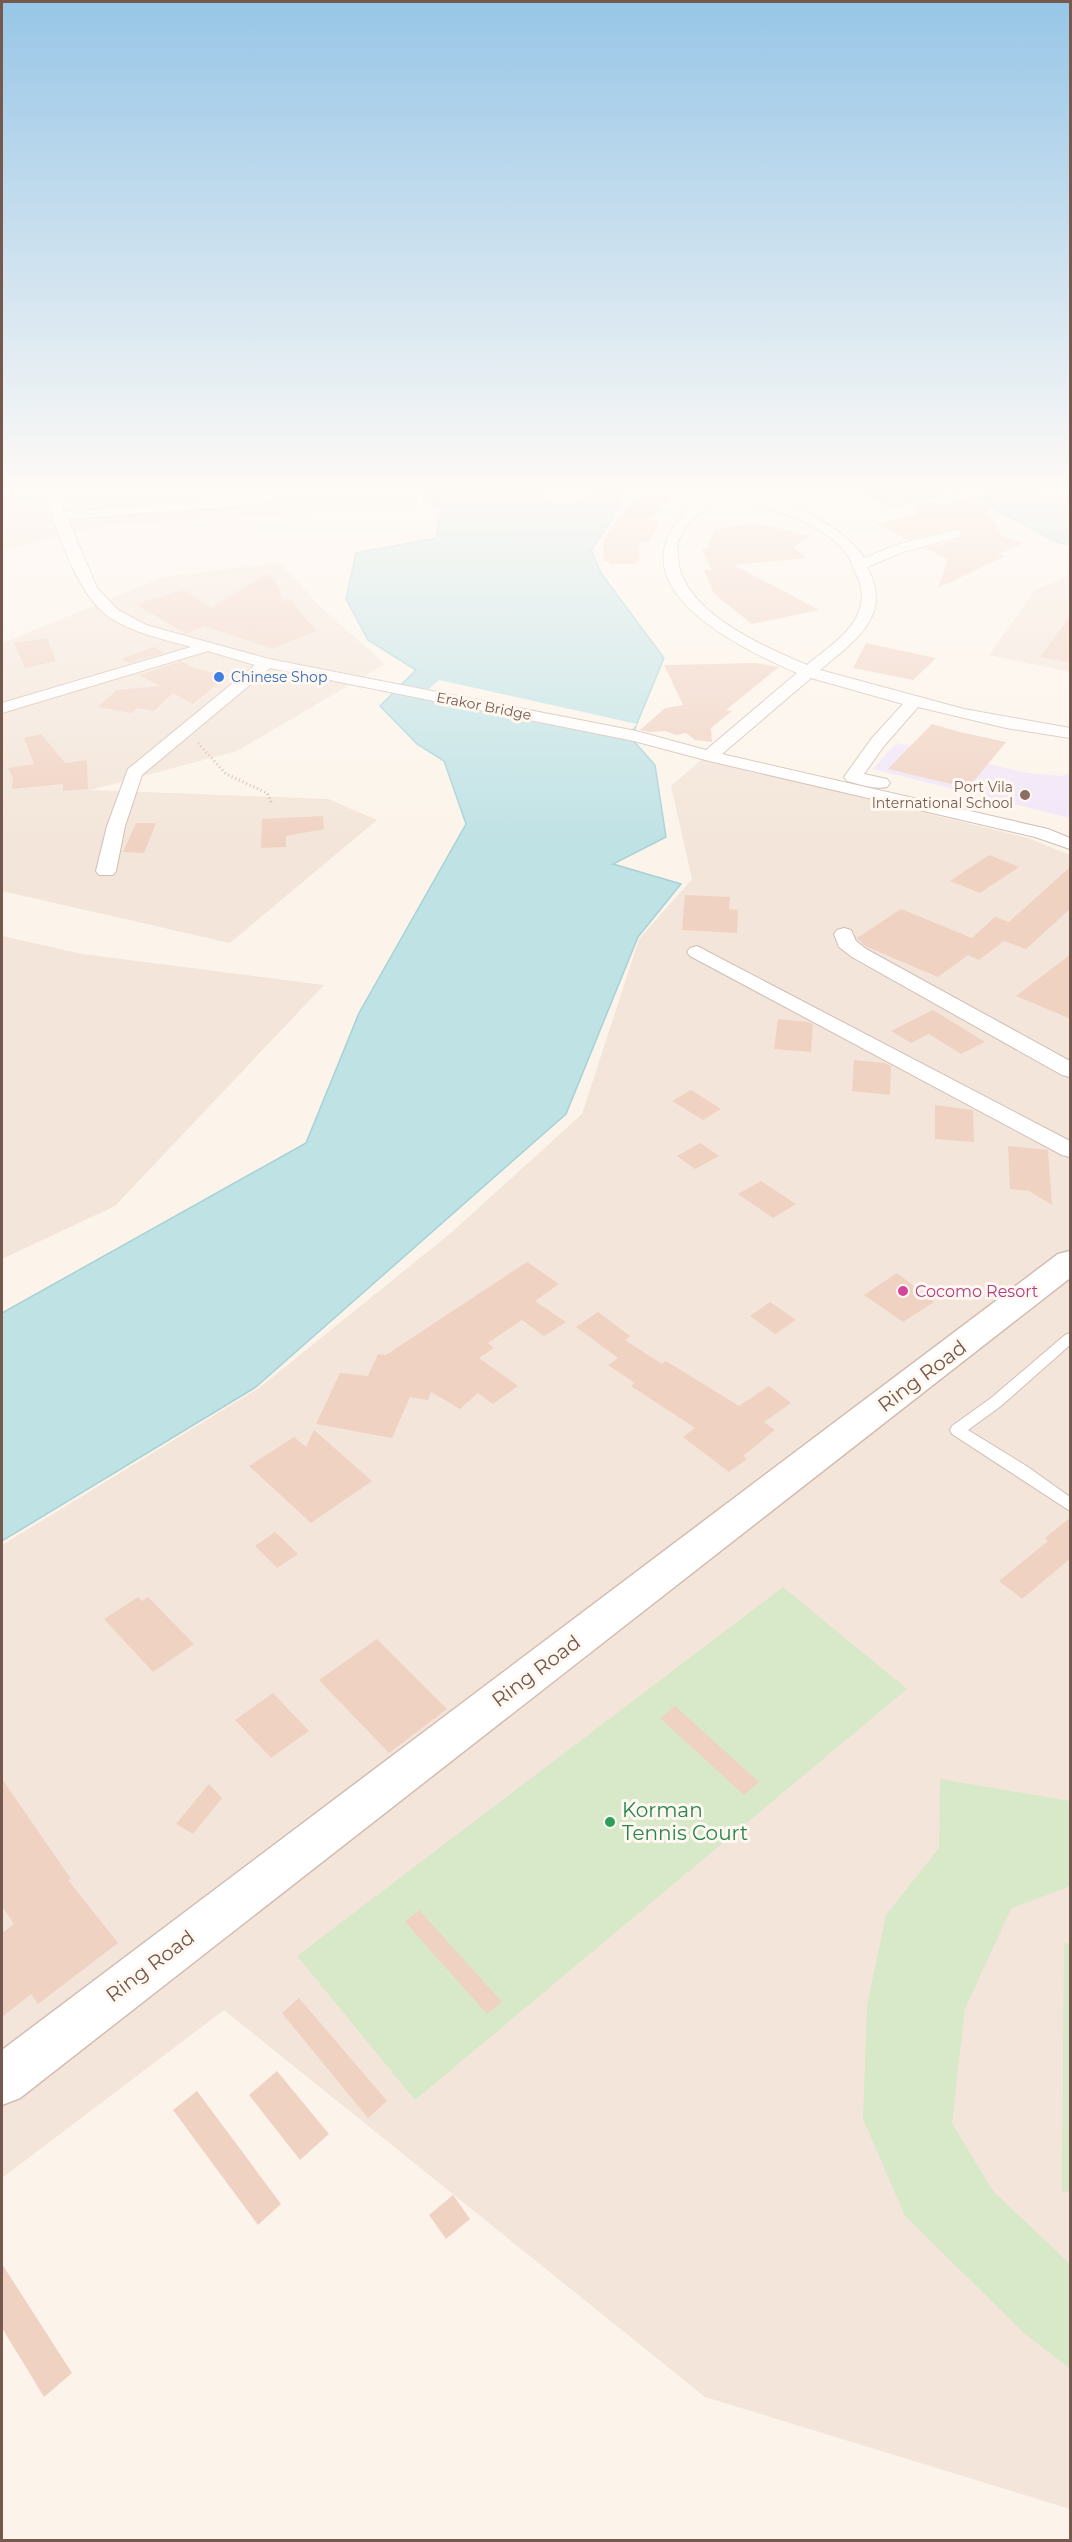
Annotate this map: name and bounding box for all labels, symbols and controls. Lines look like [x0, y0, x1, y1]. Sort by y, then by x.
place label: Chinese Shop [231, 668, 327, 686]
marker: Chinese Shop [212, 670, 226, 684]
street label: Erakor Bridge [435, 688, 533, 724]
place label: Port Vila International School [872, 778, 1013, 812]
marker: Port Vila International School [1018, 788, 1032, 802]
place label: Cocomo Resort [915, 1282, 1039, 1301]
marker: Cocomo Resort [896, 1284, 910, 1298]
street label: Ring Road [873, 1335, 971, 1417]
street label: Ring Road [487, 1630, 585, 1712]
place label: Korman Tennis Court [622, 1798, 748, 1845]
marker: Korman Tennis Court [603, 1815, 617, 1829]
street label: Ring Road [101, 1925, 199, 2007]

